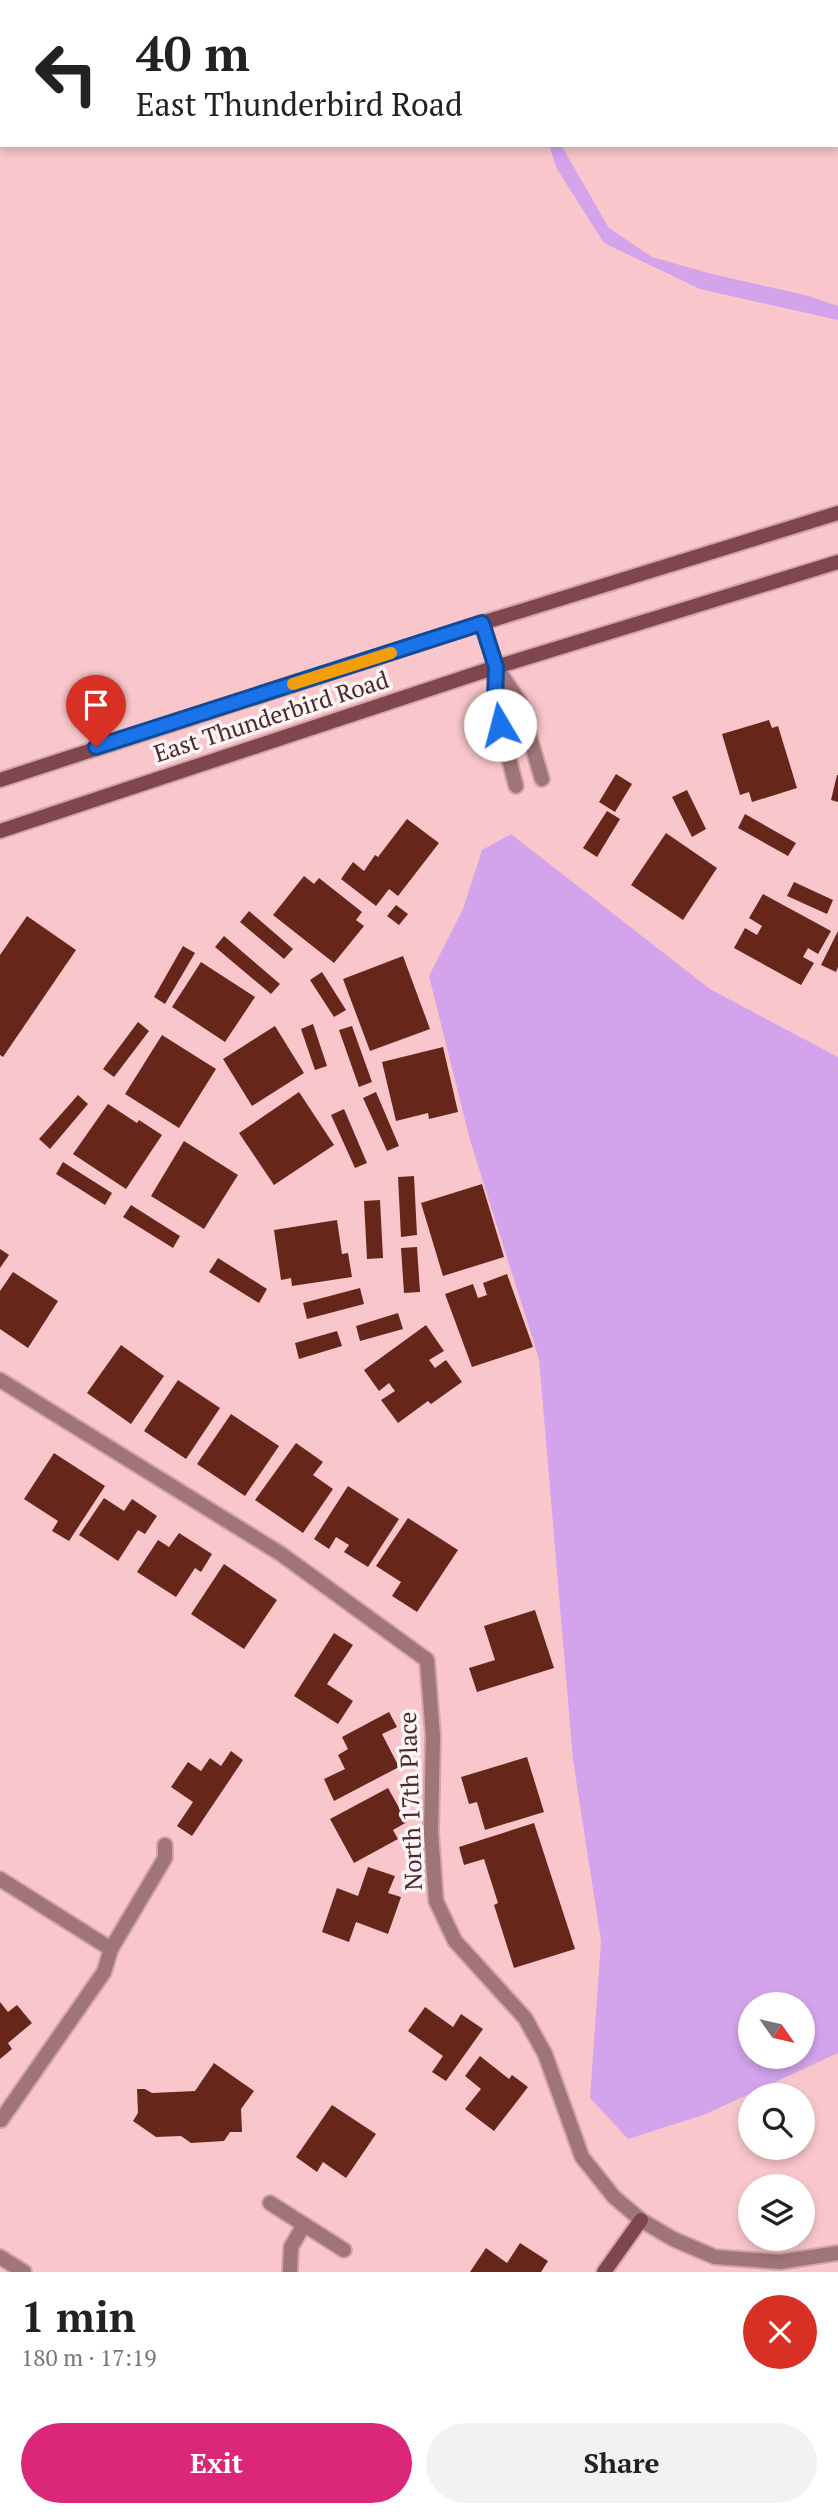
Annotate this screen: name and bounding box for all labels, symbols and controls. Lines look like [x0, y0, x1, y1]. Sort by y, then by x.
text: 40 m [136, 20, 250, 85]
icon: left [21, 28, 112, 119]
text: East Thunderbird Road [136, 83, 463, 125]
street label: East Thunderbird Road [150, 663, 392, 769]
pin [66, 675, 126, 747]
icon: arrive [77, 686, 115, 724]
position arrow [463, 688, 537, 762]
street label: North 17th Place [391, 1711, 429, 1891]
north arrow [738, 1992, 816, 2068]
map controls [738, 1992, 815, 2251]
button: search [738, 2083, 815, 2160]
button: layers [738, 2174, 815, 2251]
text: 1 min [21, 2288, 136, 2344]
button: close [743, 2295, 817, 2369]
text: 180 m · 17:19 [21, 2342, 156, 2373]
button: Exit [21, 2423, 412, 2503]
button: Share [426, 2423, 817, 2503]

